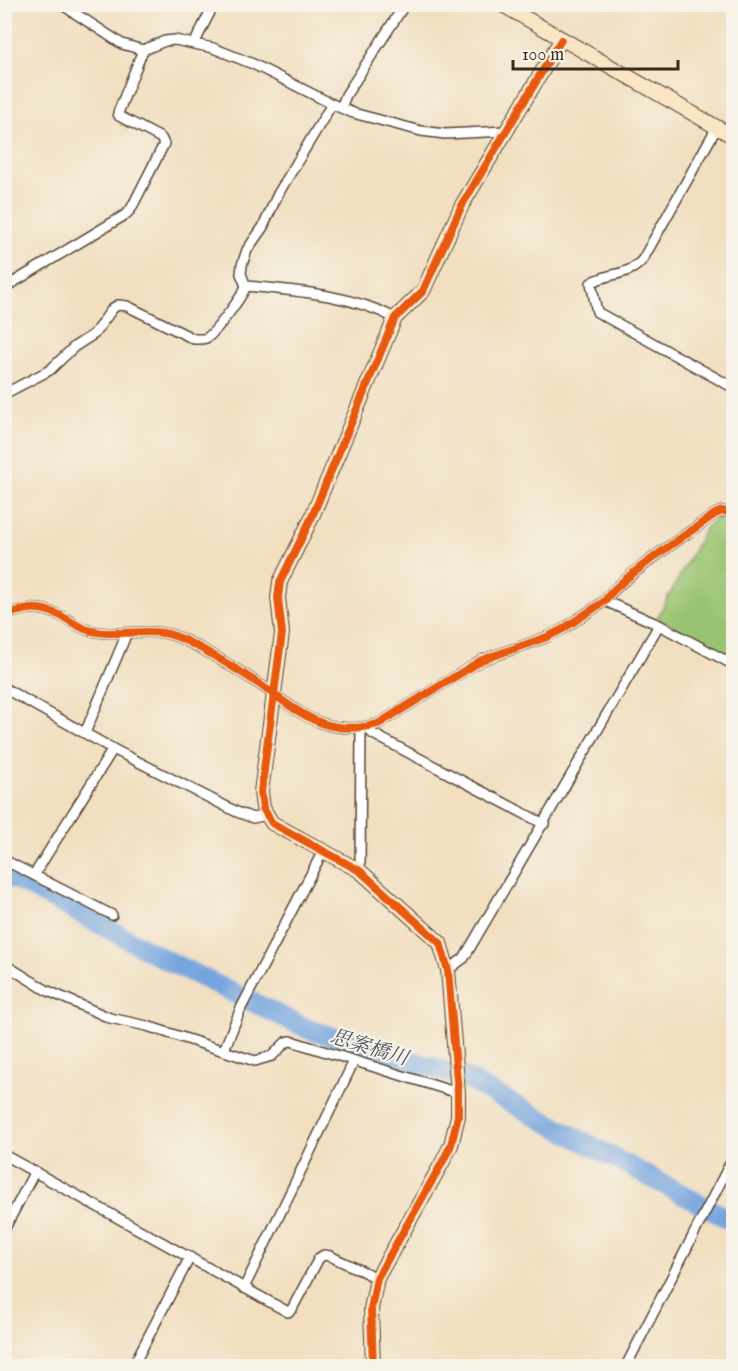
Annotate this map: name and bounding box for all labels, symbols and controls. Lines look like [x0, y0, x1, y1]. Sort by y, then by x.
scale bar [513, 33, 678, 71]
text: 100 m [522, 44, 564, 67]
water label: 思案橋川 [327, 1024, 413, 1072]

